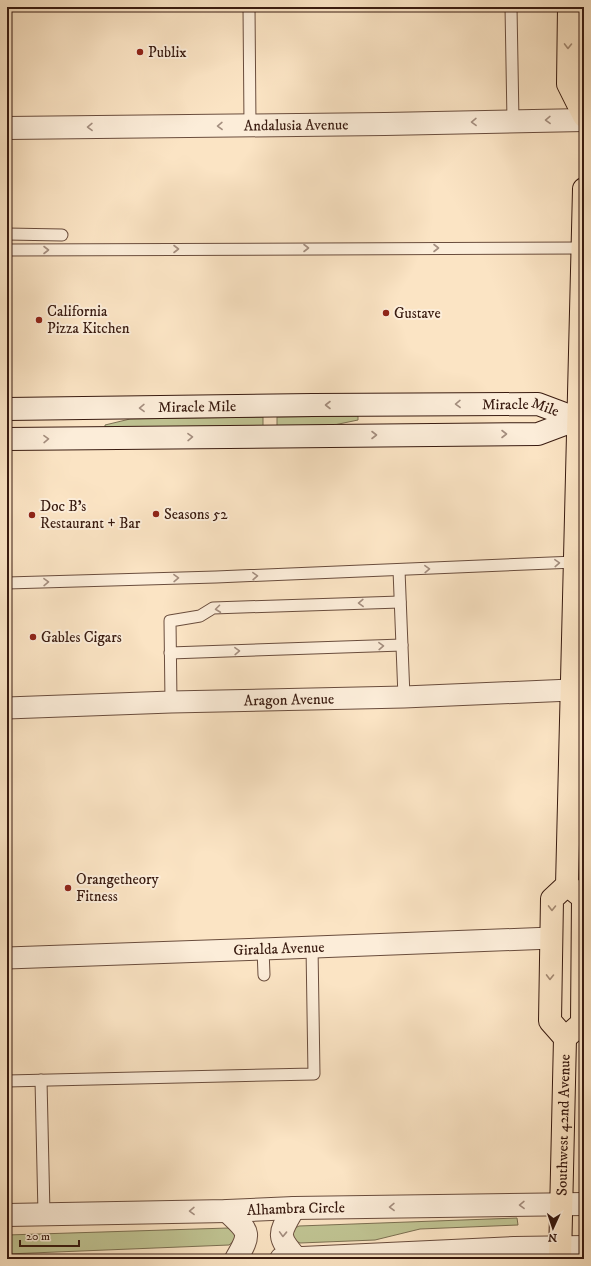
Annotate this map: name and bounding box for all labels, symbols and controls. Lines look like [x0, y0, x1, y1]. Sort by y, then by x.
place label: Publix [148, 43, 187, 62]
one-way arrow [564, 43, 573, 49]
marker: Publix [135, 47, 145, 57]
street label: Andalusia Avenue [244, 115, 348, 135]
one-way arrow [545, 116, 551, 124]
one-way arrow [471, 118, 477, 126]
one-way arrow [217, 122, 223, 130]
one-way arrow [87, 123, 93, 131]
one-way arrow [303, 244, 309, 252]
one-way arrow [433, 244, 439, 252]
one-way arrow [173, 245, 179, 253]
one-way arrow [43, 246, 49, 254]
place label: California Pizza Kitchen [47, 302, 130, 338]
place label: Gustave [394, 304, 441, 323]
marker: Gustave [381, 308, 391, 318]
marker: California Pizza Kitchen [34, 315, 44, 325]
street label: Miracle Mile [482, 393, 562, 421]
street label: Miracle Mile [158, 397, 236, 417]
one-way arrow [455, 400, 461, 408]
one-way arrow [325, 401, 331, 409]
one-way arrow [139, 403, 145, 412]
one-way arrow [501, 430, 507, 438]
one-way arrow [371, 431, 377, 439]
one-way arrow [187, 433, 193, 441]
one-way arrow [43, 435, 49, 443]
place label: Doc B's Restaurant + Bar [40, 497, 141, 533]
place label: Seasons 52 [164, 505, 228, 524]
marker: Seasons 52 [151, 509, 161, 519]
marker: Doc B's Restaurant + Bar [27, 510, 37, 520]
one-way arrow [554, 559, 560, 568]
one-way arrow [424, 565, 430, 573]
one-way arrow [252, 572, 258, 580]
one-way arrow [173, 574, 179, 583]
one-way arrow [43, 578, 49, 586]
one-way arrow [358, 599, 364, 608]
one-way arrow [214, 604, 221, 613]
place label: Gables Cigars [41, 628, 122, 647]
marker: Gables Cigars [28, 632, 38, 642]
one-way arrow [378, 642, 384, 650]
one-way arrow [234, 647, 240, 655]
street label: Aragon Avenue [243, 690, 334, 710]
place label: Orangetheory Fitness [76, 870, 160, 906]
marker: Orangetheory Fitness [63, 883, 73, 893]
one-way arrow [548, 905, 556, 911]
street label: Giralda Avenue [233, 938, 325, 960]
one-way arrow [546, 974, 555, 980]
street label: Southwest 42nd Avenue [552, 1054, 575, 1196]
street label: Alhambra Circle [246, 1198, 345, 1220]
one-way arrow [519, 1200, 525, 1209]
one-way arrow [389, 1203, 395, 1211]
one-way arrow [189, 1207, 195, 1216]
north arrow [533, 1208, 573, 1248]
scale bar [20, 1222, 79, 1248]
text: 20 m [26, 1229, 50, 1244]
text: N [548, 1230, 557, 1244]
one-way arrow [279, 1231, 287, 1237]

